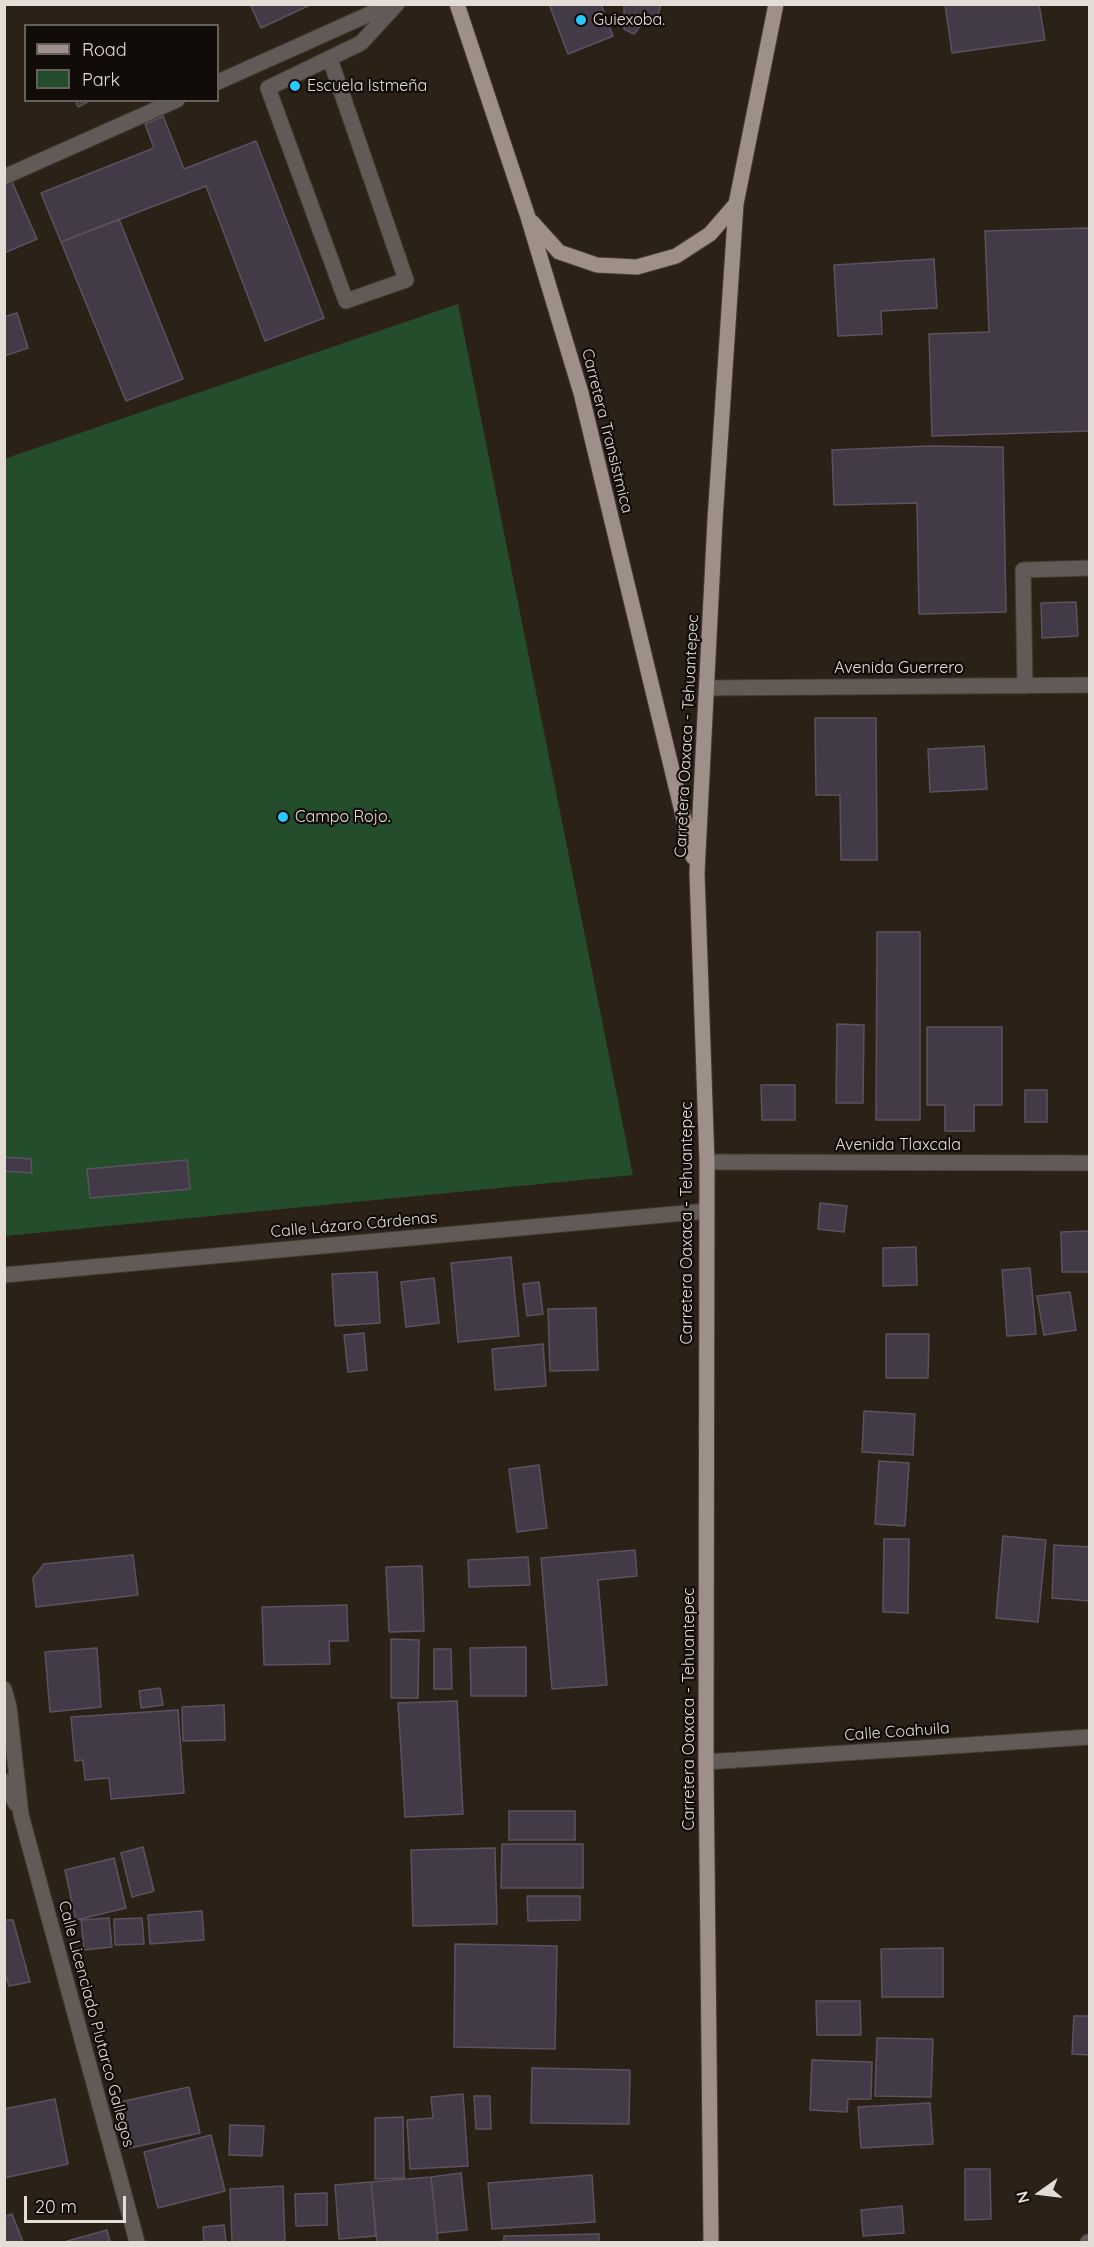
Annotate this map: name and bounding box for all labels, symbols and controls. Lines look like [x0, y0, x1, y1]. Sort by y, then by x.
place label: Guiexoba. [593, 10, 665, 30]
marker: Guiexoba. [574, 13, 588, 27]
legend [24, 24, 219, 102]
text: Road [82, 38, 127, 61]
text: Park [82, 68, 120, 91]
place label: Escuela Istmeña [307, 76, 427, 96]
marker: Escuela Istmeña [288, 79, 302, 93]
street label: Carretera Transistmica [577, 347, 637, 515]
street label: Carretera Oaxaca - Tehuantepec [671, 614, 703, 858]
street label: Avenida Guerrero [834, 658, 964, 678]
place label: Campo Rojo. [295, 807, 391, 827]
marker: Campo Rojo. [276, 810, 290, 824]
street label: Carretera Oaxaca - Tehuantepec [677, 1101, 697, 1345]
street label: Avenida Tlaxcala [835, 1135, 961, 1155]
street label: Calle Lázaro Cárdenas [270, 1208, 438, 1242]
street label: Carretera Oaxaca - Tehuantepec [679, 1587, 699, 1831]
street label: Calle Coahuila [844, 1719, 950, 1745]
street label: Calle Licenciado Plutarco Gallegos [54, 1899, 138, 2149]
north arrow [1010, 2163, 1070, 2223]
scale bar [27, 2184, 129, 2222]
text: N [1011, 2189, 1034, 2205]
text: 20 m [35, 2195, 77, 2218]

